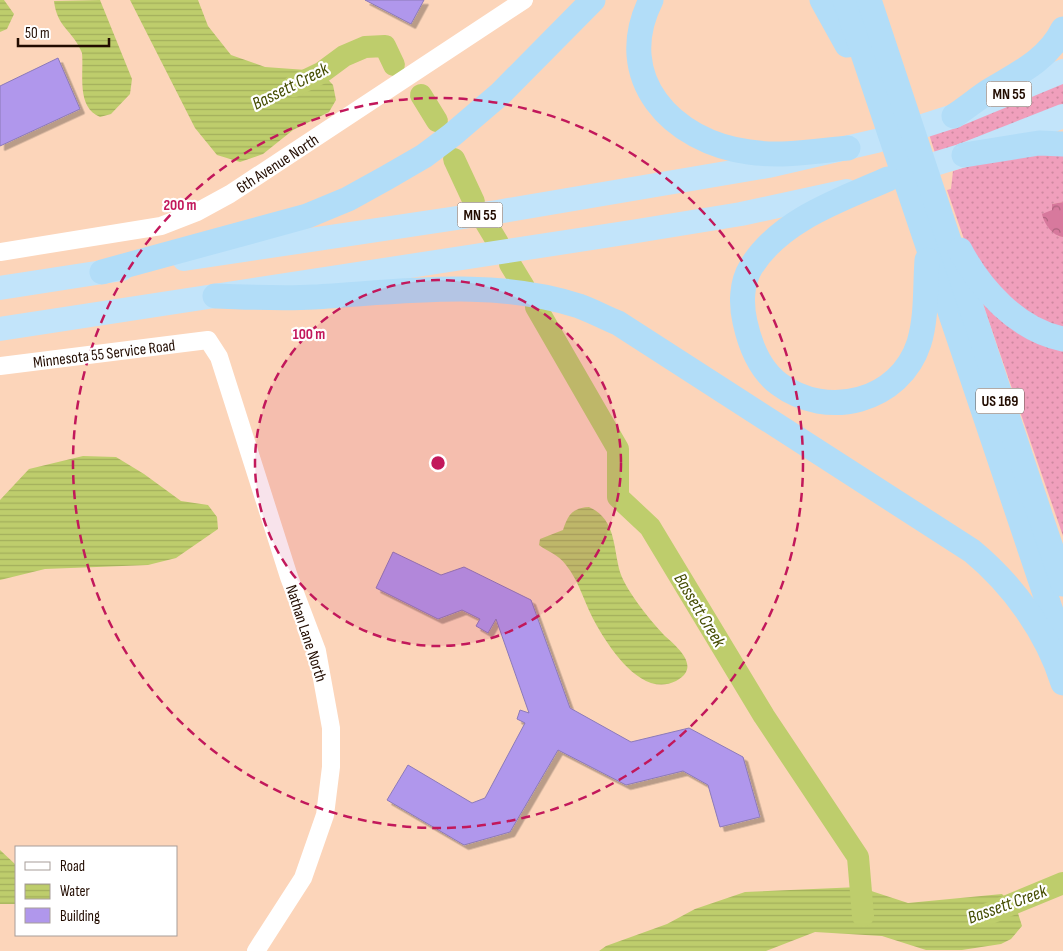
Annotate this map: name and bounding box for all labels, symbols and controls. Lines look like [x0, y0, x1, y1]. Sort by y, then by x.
scale bar [18, 15, 109, 47]
text: 50 m [25, 24, 50, 43]
water label: Bassett Creek [249, 58, 333, 114]
road number: MN 55 [986, 82, 1032, 106]
street label: 6th Avenue North [233, 131, 323, 198]
text: 200 m [163, 196, 197, 215]
road number: MN 55 [458, 202, 502, 228]
text: 100 m [293, 325, 325, 344]
street label: Minnesota 55 Service Road [32, 336, 176, 373]
road number: US 169 [976, 388, 1024, 414]
centre of rings [429, 454, 447, 472]
water label: Bassett Creek [669, 570, 730, 652]
street label: Nathan Lane North [281, 583, 330, 684]
legend [15, 846, 178, 936]
text: Road [60, 857, 85, 876]
water label: Bassett Creek [965, 880, 1051, 928]
text: Water [60, 882, 91, 901]
text: Building [60, 907, 100, 926]

